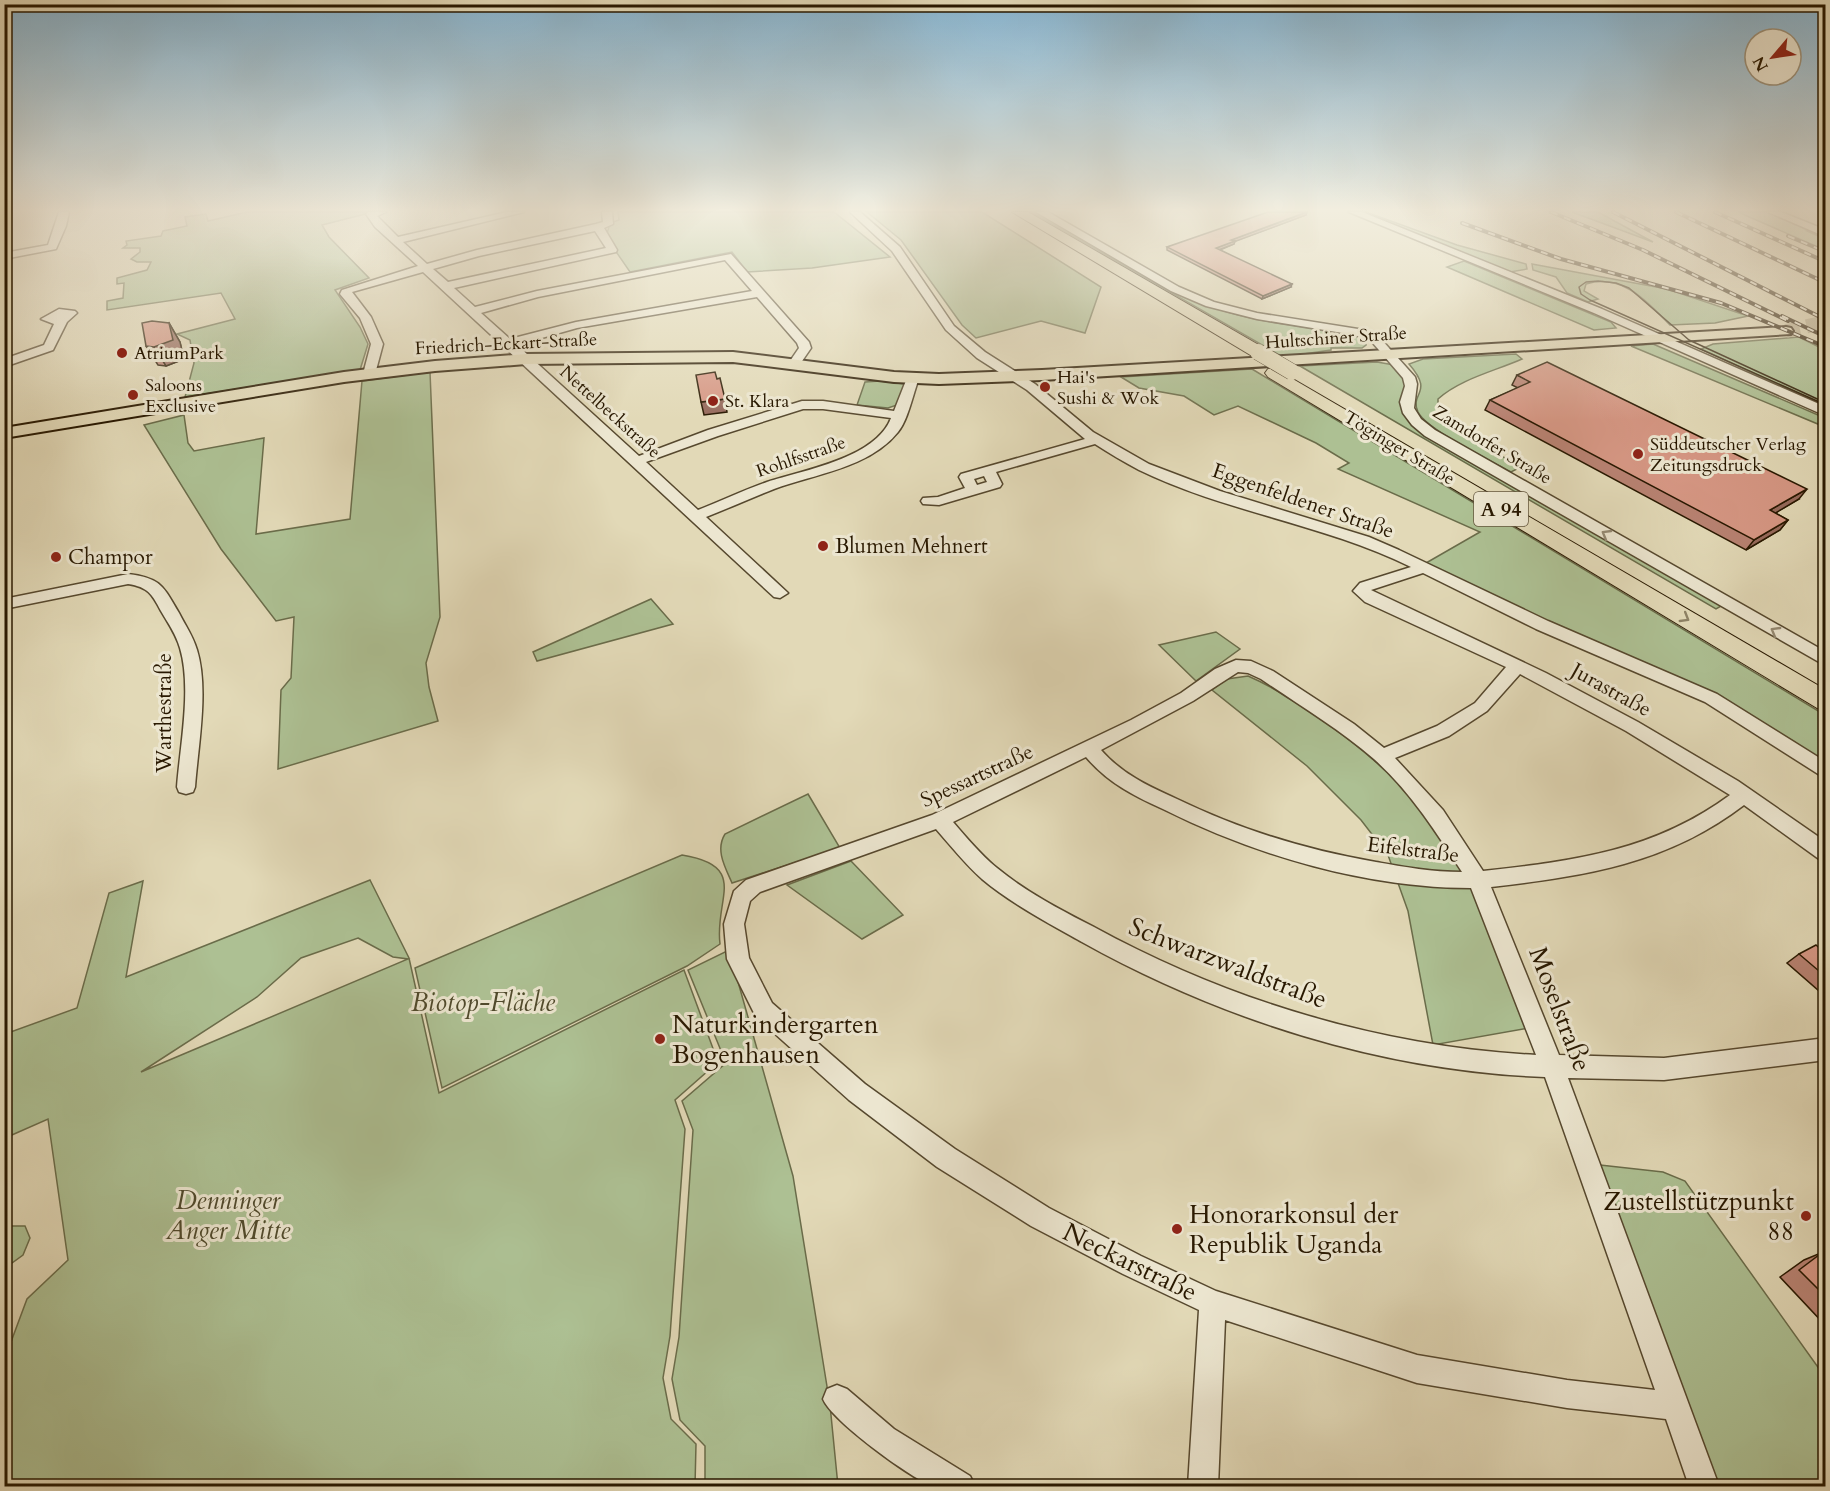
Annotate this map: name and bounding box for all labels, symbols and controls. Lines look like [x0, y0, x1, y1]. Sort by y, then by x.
north arrow [1743, 27, 1803, 87]
text: N [1748, 52, 1774, 75]
street label: Hultschiner Straße [1264, 321, 1408, 355]
street label: Friedrich-Eckart-Straße [414, 327, 598, 361]
place label: AtriumPark [134, 341, 224, 366]
marker: AtriumPark [115, 346, 129, 360]
street label: Nettelbeckstraße [554, 360, 666, 464]
place label: Hai's Sushi & Wok [1057, 365, 1160, 411]
place label: Saloons Exclusive [145, 373, 216, 419]
marker: Hai's Sushi & Wok [1038, 380, 1052, 394]
marker: Saloons Exclusive [126, 388, 140, 402]
place label: St. Klara [725, 389, 789, 414]
marker: St. Klara [706, 394, 720, 408]
street label: Zamdorfer Straße [1428, 400, 1556, 490]
street label: Töginger Straße [1339, 405, 1459, 491]
street label: Rohlfsstraße [753, 430, 849, 484]
place label: Süddeutscher Verlag Zeitungsdruck [1650, 432, 1807, 478]
marker: Süddeutscher Verlag Zeitungsdruck [1631, 447, 1645, 461]
street label: Eggenfeldener Straße [1208, 456, 1398, 546]
road number: A 94 [1474, 492, 1528, 526]
one-way arrow [1601, 529, 1612, 541]
place label: Blumen Mehnert [835, 532, 988, 561]
marker: Blumen Mehnert [816, 539, 830, 553]
place label: Champor [68, 543, 153, 572]
marker: Champor [49, 550, 63, 564]
one-way arrow [1679, 611, 1689, 623]
one-way arrow [1771, 626, 1781, 638]
street label: Warthestraße [150, 653, 179, 774]
street label: Jurastraße [1563, 655, 1656, 724]
street label: Spessartstraße [916, 737, 1038, 815]
street label: Eifelstraße [1365, 830, 1461, 870]
street label: Schwarzwaldstraße [1124, 909, 1332, 1017]
street label: Moselstraße [1520, 942, 1600, 1076]
park label: Biotop-Fläche [411, 985, 556, 1020]
place label: Naturkindergarten Bogenhausen [672, 1007, 879, 1072]
marker: Naturkindergarten Bogenhausen [653, 1032, 667, 1046]
park label: Denninger Anger Mitte [165, 1183, 291, 1248]
place label: Zustellstützpunkt 88 [1603, 1184, 1794, 1249]
place label: Honorarkonsul der Republik Uganda [1189, 1197, 1399, 1262]
marker: Zustellstützpunkt 88 [1799, 1209, 1813, 1223]
street label: Neckarstraße [1057, 1214, 1203, 1310]
marker: Honorarkonsul der Republik Uganda [1170, 1222, 1184, 1236]

